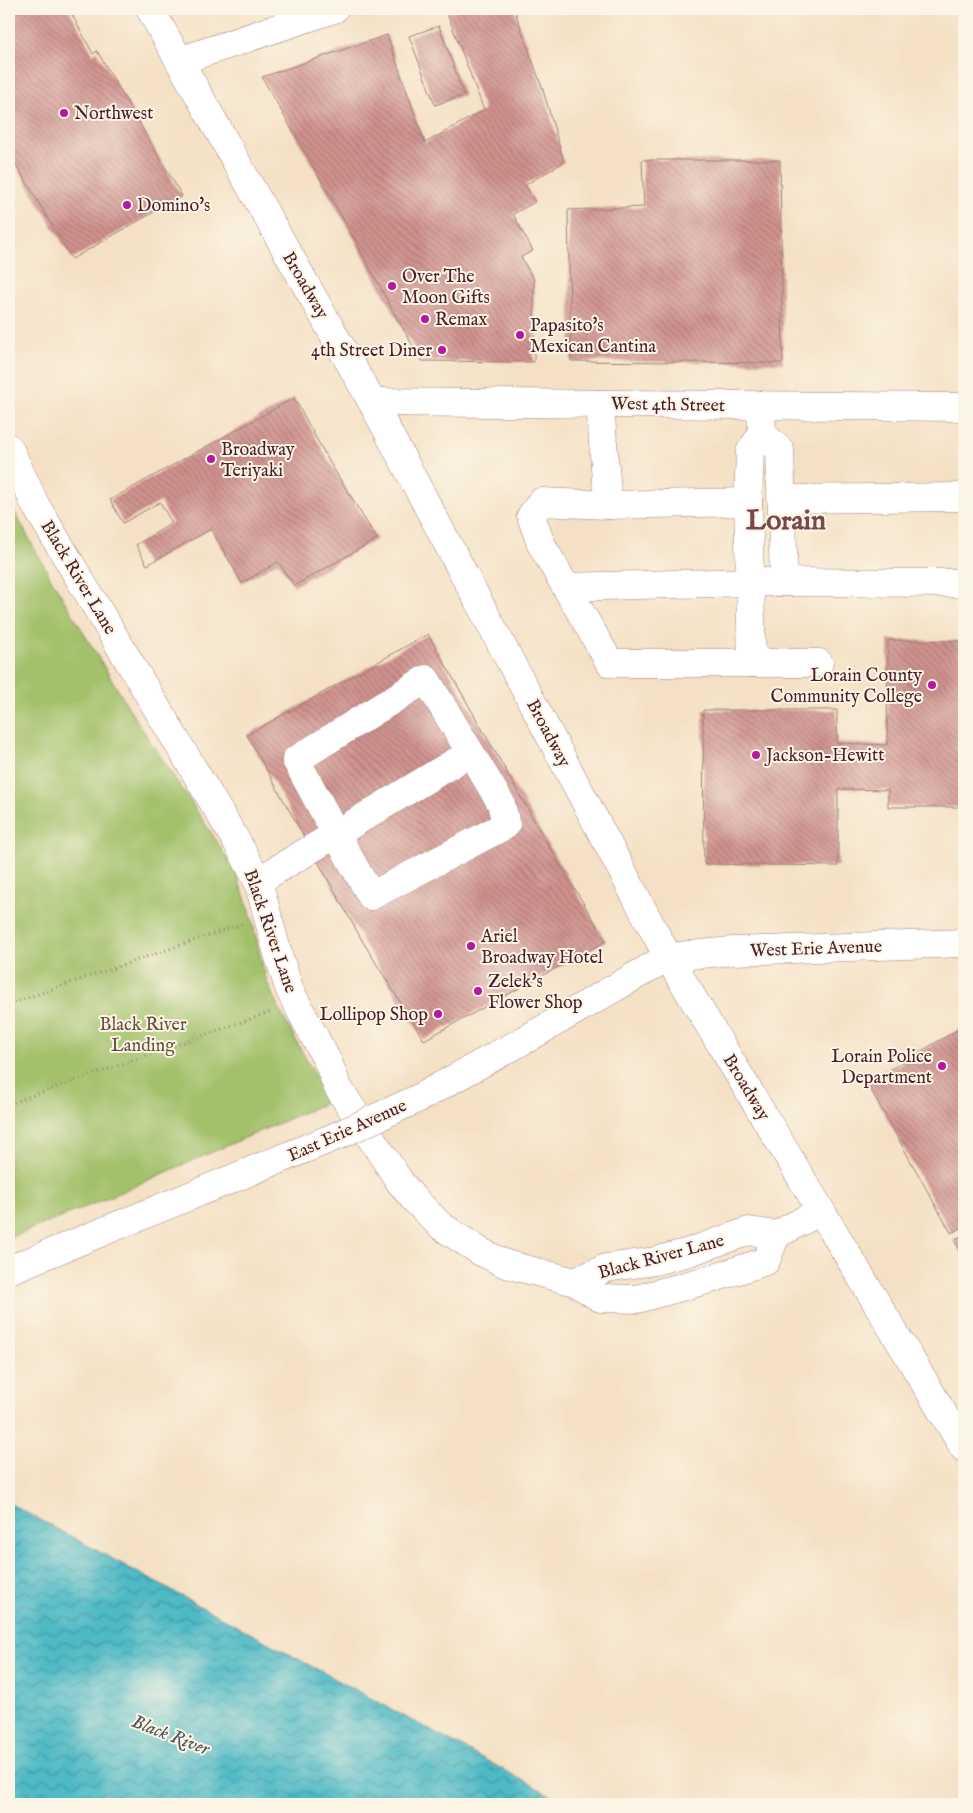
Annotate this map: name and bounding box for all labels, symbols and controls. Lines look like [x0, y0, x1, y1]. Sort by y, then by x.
place label: Northwest [74, 103, 153, 126]
marker: Northwest [58, 107, 70, 119]
place label: Domino's [137, 195, 210, 218]
marker: Domino's [121, 199, 133, 211]
street label: Broadway [276, 248, 333, 324]
place label: Over The Moon Gifts [402, 266, 490, 310]
marker: Over The Moon Gifts [386, 280, 398, 292]
place label: Remax [435, 309, 488, 332]
marker: Remax [419, 313, 431, 325]
place label: Papasito's Mexican Cantina [530, 315, 656, 359]
marker: Papasito's Mexican Cantina [514, 329, 526, 341]
place label: 4th Street Diner [311, 340, 432, 363]
marker: 4th Street Diner [436, 344, 448, 356]
street label: West 4th Street [611, 393, 725, 418]
place label: Broadway Teriyaki [221, 439, 295, 483]
marker: Broadway Teriyaki [205, 453, 217, 465]
district label: Lorain [746, 504, 826, 539]
street label: Black River Lane [35, 516, 121, 639]
place label: Lorain County Community College [771, 665, 922, 709]
marker: Lorain County Community College [926, 679, 938, 691]
street label: Broadway [520, 696, 575, 772]
place label: Jackson-Hewitt [764, 745, 884, 768]
marker: Jackson-Hewitt [750, 749, 762, 761]
street label: Black River Lane [238, 867, 302, 996]
place label: Ariel Broadway Hotel [480, 926, 603, 970]
street label: West Erie Avenue [750, 936, 882, 963]
marker: Ariel Broadway Hotel [465, 940, 477, 952]
place label: Zelek's Flower Shop [488, 971, 583, 1015]
marker: Zelek's Flower Shop [472, 985, 484, 997]
place label: Lollipop Shop [319, 1004, 428, 1027]
marker: Lollipop Shop [432, 1008, 444, 1020]
park label: Black River Landing [100, 1014, 187, 1058]
place label: Lorain Police Department [831, 1046, 932, 1090]
street label: Broadway [717, 1050, 775, 1125]
marker: Lorain Police Department [936, 1060, 948, 1072]
street label: East Erie Avenue [285, 1095, 411, 1168]
street label: Black River Lane [596, 1230, 727, 1285]
water label: Black River [128, 1710, 214, 1762]

